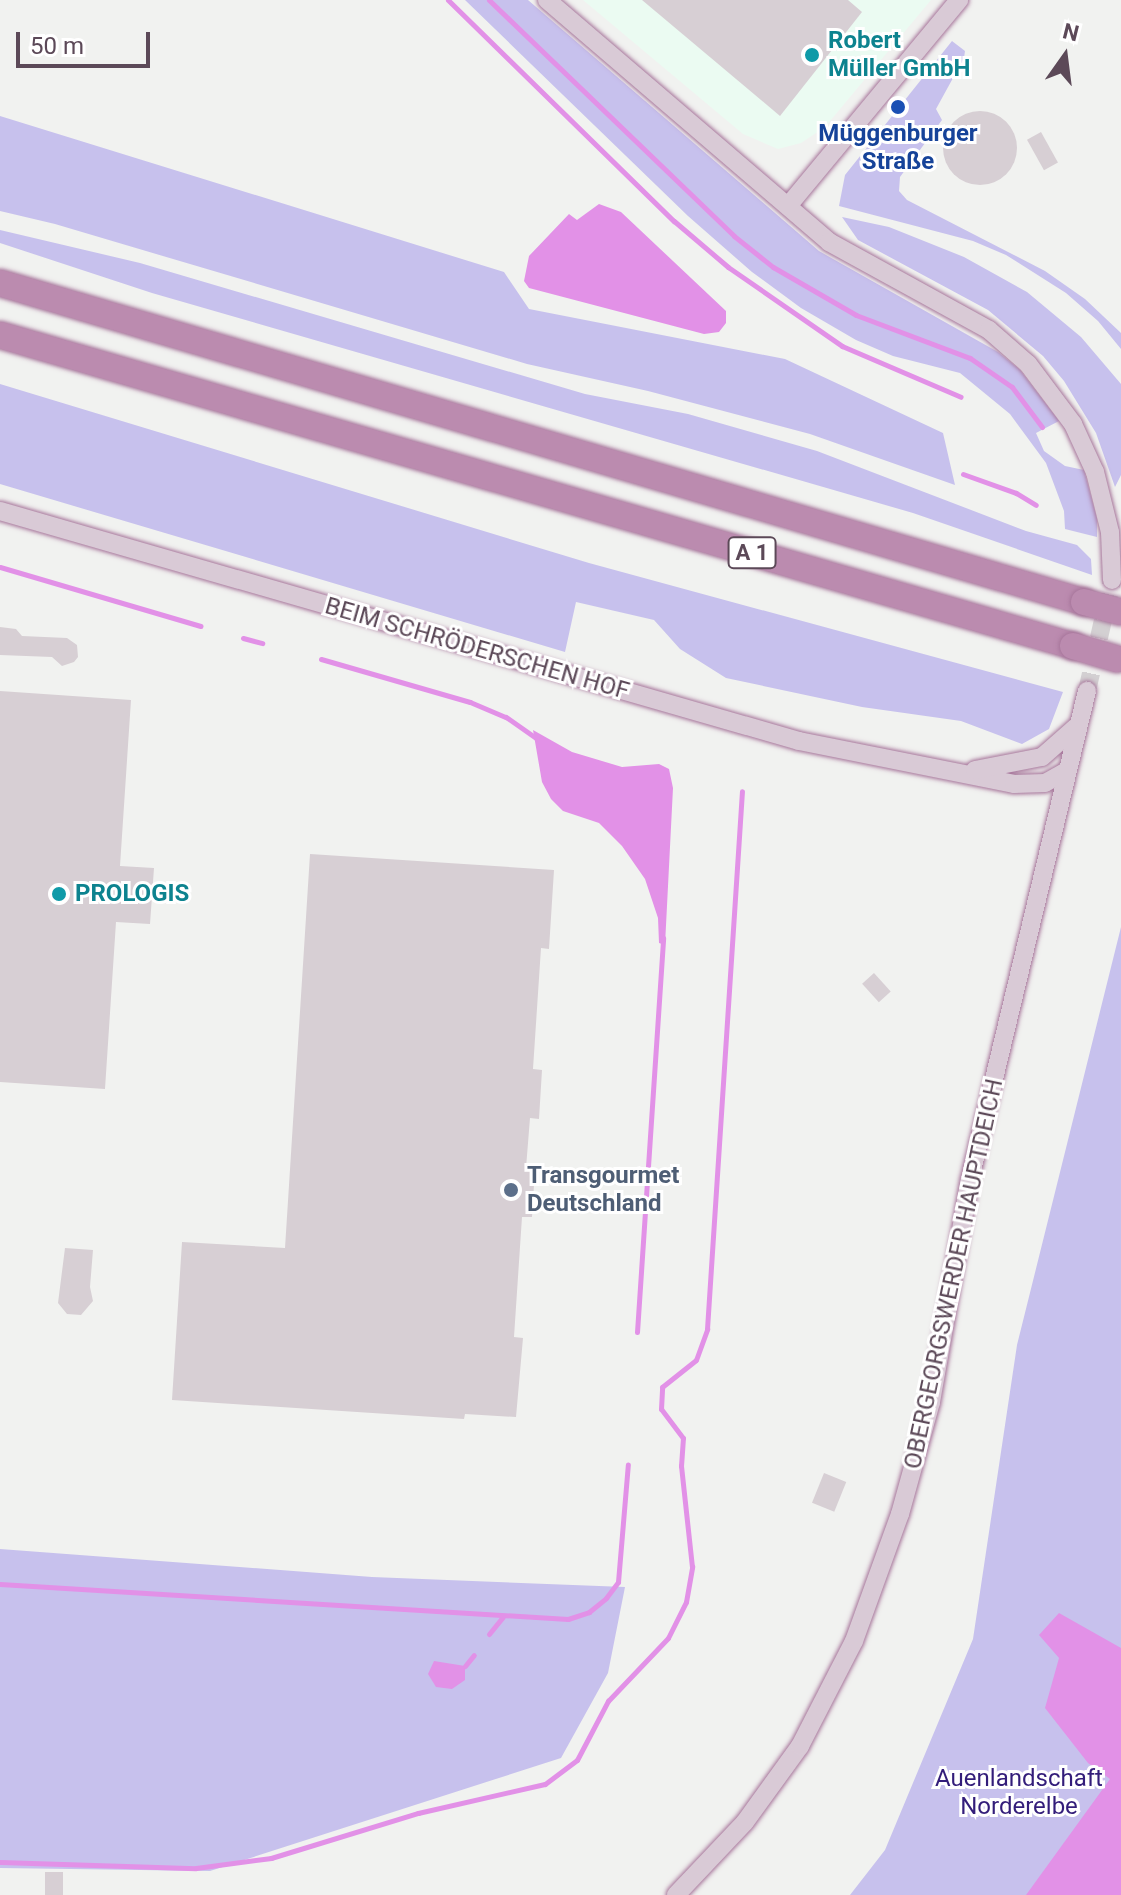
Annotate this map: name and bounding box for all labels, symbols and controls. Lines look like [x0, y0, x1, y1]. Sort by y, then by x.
scale bar [20, 16, 154, 66]
north arrow [1025, 16, 1105, 96]
text: N [1060, 18, 1081, 46]
place label: Robert Müller GmbH [828, 27, 970, 83]
text: 50 m [30, 32, 84, 60]
marker: Robert Müller GmbH [803, 46, 821, 64]
marker: Müggenburger Straße [889, 98, 907, 116]
place label: Müggenburger Straße [818, 120, 978, 176]
road number: A 1 [726, 535, 778, 571]
street label: BEIM SCHRÖDERSCHEN HOF [322, 592, 632, 706]
place label: PROLOGIS [75, 880, 189, 908]
marker: PROLOGIS [50, 885, 68, 903]
street label: OBERGEORGSWERDER HAUPTDEICH [899, 1076, 1009, 1472]
place label: Transgourmet Deutschland [527, 1162, 679, 1218]
marker: Transgourmet Deutschland [502, 1181, 520, 1199]
park label: Auenlandschaft Norderelbe [935, 1765, 1103, 1821]

